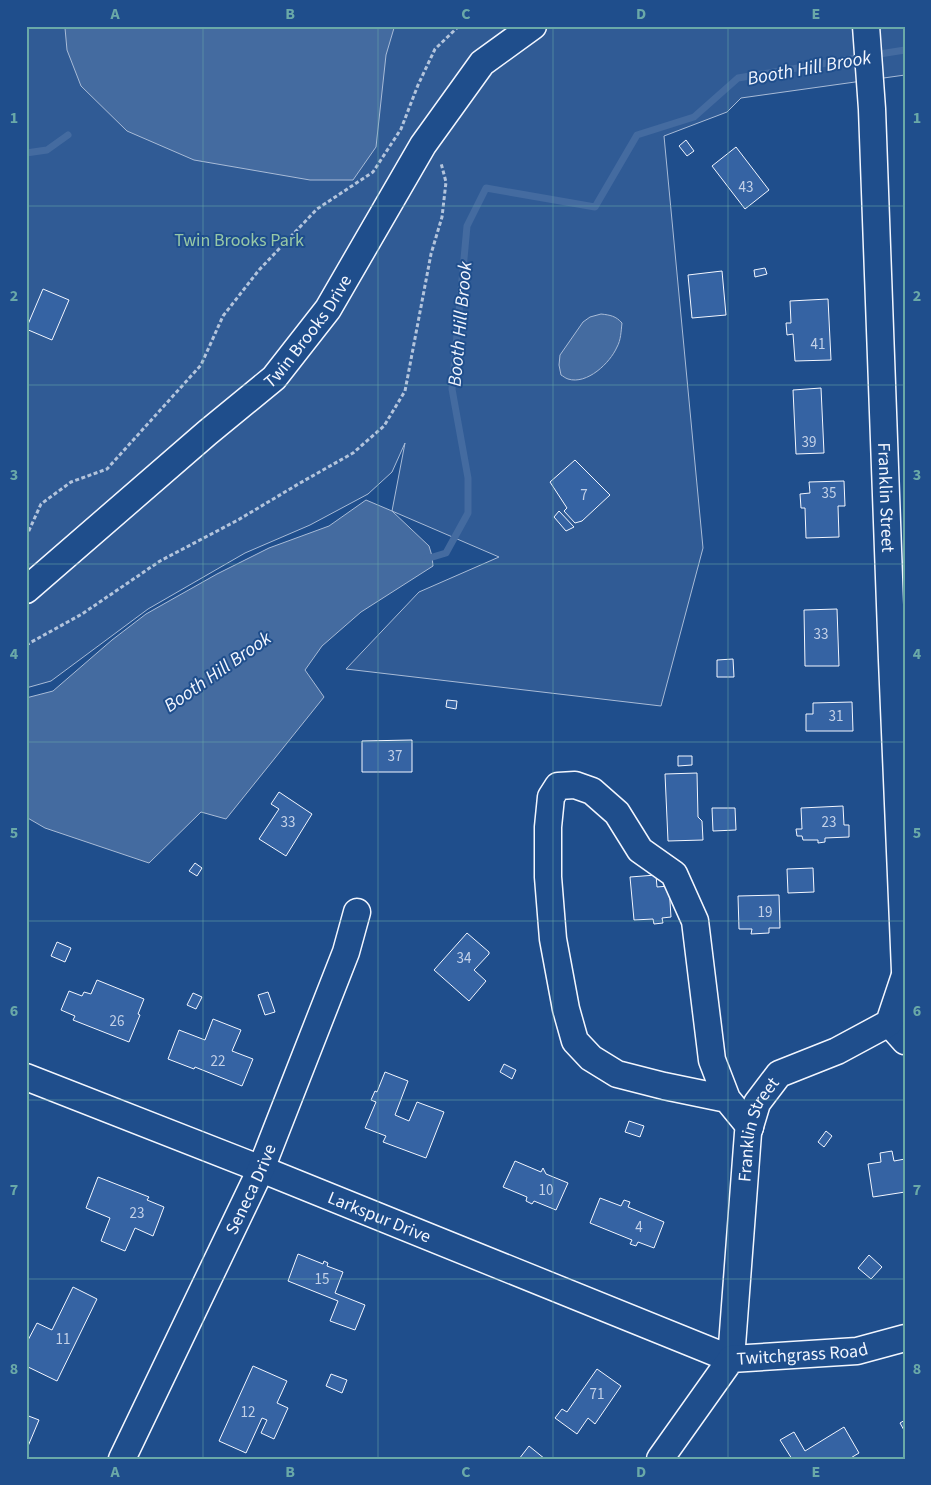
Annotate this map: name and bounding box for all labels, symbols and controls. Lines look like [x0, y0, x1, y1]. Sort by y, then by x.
text: A [109, 3, 120, 25]
text: B [285, 3, 295, 25]
text: C [461, 3, 471, 25]
text: D [636, 3, 646, 25]
text: E [812, 3, 820, 25]
water label: Booth Hill Brook [745, 44, 874, 93]
text: 1 [10, 107, 18, 129]
text: 1 [913, 107, 921, 129]
house number: 43 [739, 177, 753, 198]
park label: Twin Brooks Park [174, 228, 304, 253]
water label: Booth Hill Brook [442, 259, 479, 388]
street label: Twin Brooks Drive [259, 270, 358, 394]
text: 2 [10, 285, 18, 307]
text: 2 [913, 285, 921, 307]
house number: 41 [811, 334, 825, 355]
house number: 39 [802, 432, 816, 453]
street label: Franklin Street [871, 442, 900, 553]
text: 3 [10, 464, 18, 486]
text: 3 [913, 464, 921, 486]
house number: 35 [822, 483, 836, 504]
house number: 7 [580, 485, 588, 506]
house number: 33 [814, 624, 828, 645]
water label: Booth Hill Brook [159, 625, 278, 719]
text: 4 [10, 643, 19, 665]
text: 4 [913, 643, 922, 665]
house number: 31 [829, 706, 843, 727]
house number: 37 [388, 746, 402, 767]
house number: 33 [281, 812, 295, 833]
house number: 23 [822, 812, 836, 833]
text: 5 [10, 822, 18, 844]
text: 5 [913, 822, 921, 844]
house number: 19 [758, 902, 772, 923]
house number: 34 [457, 948, 472, 969]
text: 6 [10, 1000, 18, 1022]
text: 6 [913, 1000, 921, 1022]
house number: 26 [110, 1011, 124, 1032]
house number: 22 [211, 1051, 225, 1072]
street label: Franklin Street [732, 1072, 785, 1183]
street label: Seneca Drive [219, 1140, 283, 1239]
text: 7 [10, 1179, 18, 1201]
text: 7 [913, 1179, 921, 1201]
house number: 10 [539, 1180, 553, 1201]
street label: Larkspur Drive [324, 1185, 435, 1249]
house number: 23 [130, 1203, 144, 1224]
house number: 4 [635, 1217, 643, 1238]
house number: 15 [315, 1269, 329, 1290]
house number: 11 [56, 1329, 70, 1350]
street label: Twitchgrass Road [736, 1337, 871, 1372]
text: 8 [10, 1358, 18, 1380]
text: 8 [913, 1358, 921, 1380]
house number: 71 [590, 1384, 604, 1405]
house number: 12 [241, 1402, 255, 1423]
text: A [109, 1461, 120, 1483]
text: B [285, 1461, 295, 1483]
text: C [461, 1461, 471, 1483]
text: D [636, 1461, 646, 1483]
text: E [812, 1461, 820, 1483]

